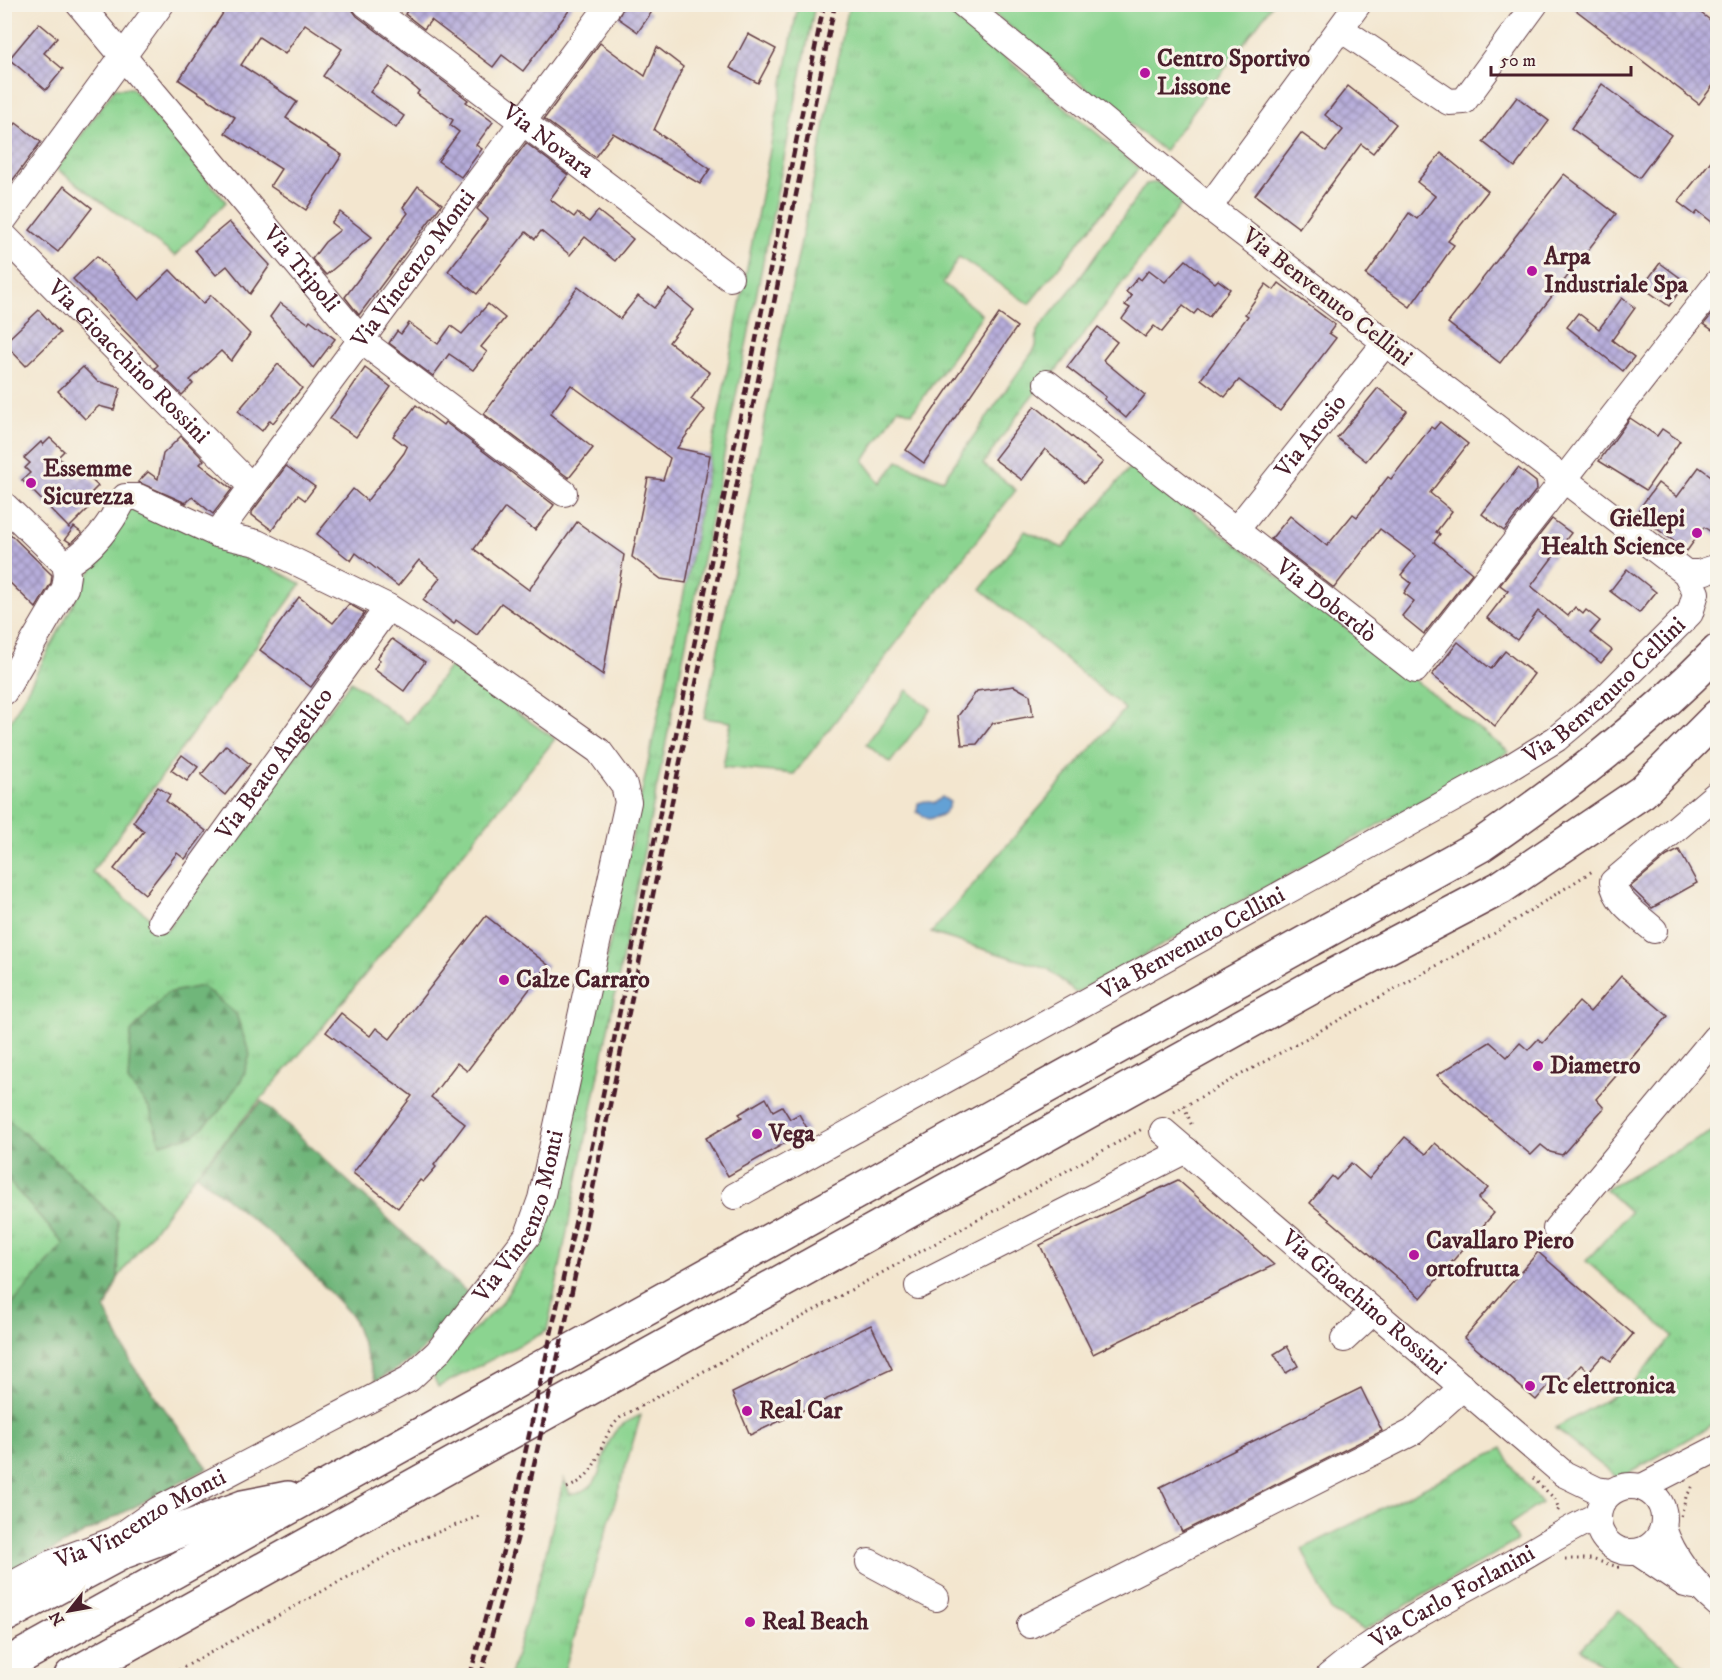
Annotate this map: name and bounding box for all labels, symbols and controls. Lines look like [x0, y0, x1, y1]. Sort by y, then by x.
scale bar [1491, 39, 1630, 77]
place label: Centro Sportivo Lissone [1157, 44, 1310, 102]
text: 50 m [1500, 50, 1536, 72]
marker: Centro Sportivo Lissone [1138, 66, 1152, 80]
street label: Via Novara [495, 96, 601, 186]
street label: Via Vincenzo Monti [344, 184, 482, 355]
street label: Via Tripoli [256, 219, 347, 319]
street label: Via Benvenuto Cellini [1235, 220, 1418, 373]
place label: Arpa Industriale Spa [1543, 242, 1689, 300]
marker: Arpa Industriale Spa [1525, 264, 1539, 278]
street label: Via Gioacchino Rossini [40, 273, 216, 450]
street label: Via Arosio [1268, 388, 1353, 485]
place label: Essemme Sicurezza [43, 454, 134, 512]
marker: Essemme Sicurezza [24, 476, 38, 490]
place label: Giellepi Health Science [1541, 504, 1685, 562]
marker: Giellepi Health Science [1690, 526, 1704, 540]
street label: Via Doberdò [1269, 551, 1383, 649]
street label: Via Benvenuto Cellini [1517, 611, 1692, 771]
street label: Via Beato Angelico [209, 682, 340, 847]
street label: Via Benvenuto Cellini [1093, 880, 1290, 1007]
place label: Calze Carraro [516, 965, 650, 995]
marker: Calze Carraro [497, 973, 511, 987]
place label: Diametro [1550, 1051, 1641, 1081]
marker: Diametro [1531, 1059, 1545, 1073]
place label: Vega [768, 1119, 816, 1149]
street label: Via Vincenzo Monti [466, 1127, 571, 1309]
marker: Vega [750, 1127, 764, 1141]
street label: Via Gioachino Rossini [1274, 1223, 1453, 1382]
place label: Cavallaro Piero ortofrutta [1426, 1226, 1574, 1284]
marker: Cavallaro Piero ortofrutta [1407, 1248, 1421, 1262]
place label: Tc elettronica [1541, 1371, 1676, 1401]
marker: Tc elettronica [1523, 1379, 1537, 1393]
place label: Real Car [759, 1396, 843, 1426]
marker: Real Car [740, 1404, 754, 1418]
street label: Via Vincenzo Monti [50, 1462, 231, 1576]
street label: Via Carlo Forlanini [1364, 1538, 1540, 1656]
north arrow [39, 1581, 99, 1641]
text: N [45, 1607, 69, 1629]
place label: Real Beach [762, 1607, 869, 1637]
marker: Real Beach [743, 1615, 757, 1629]

